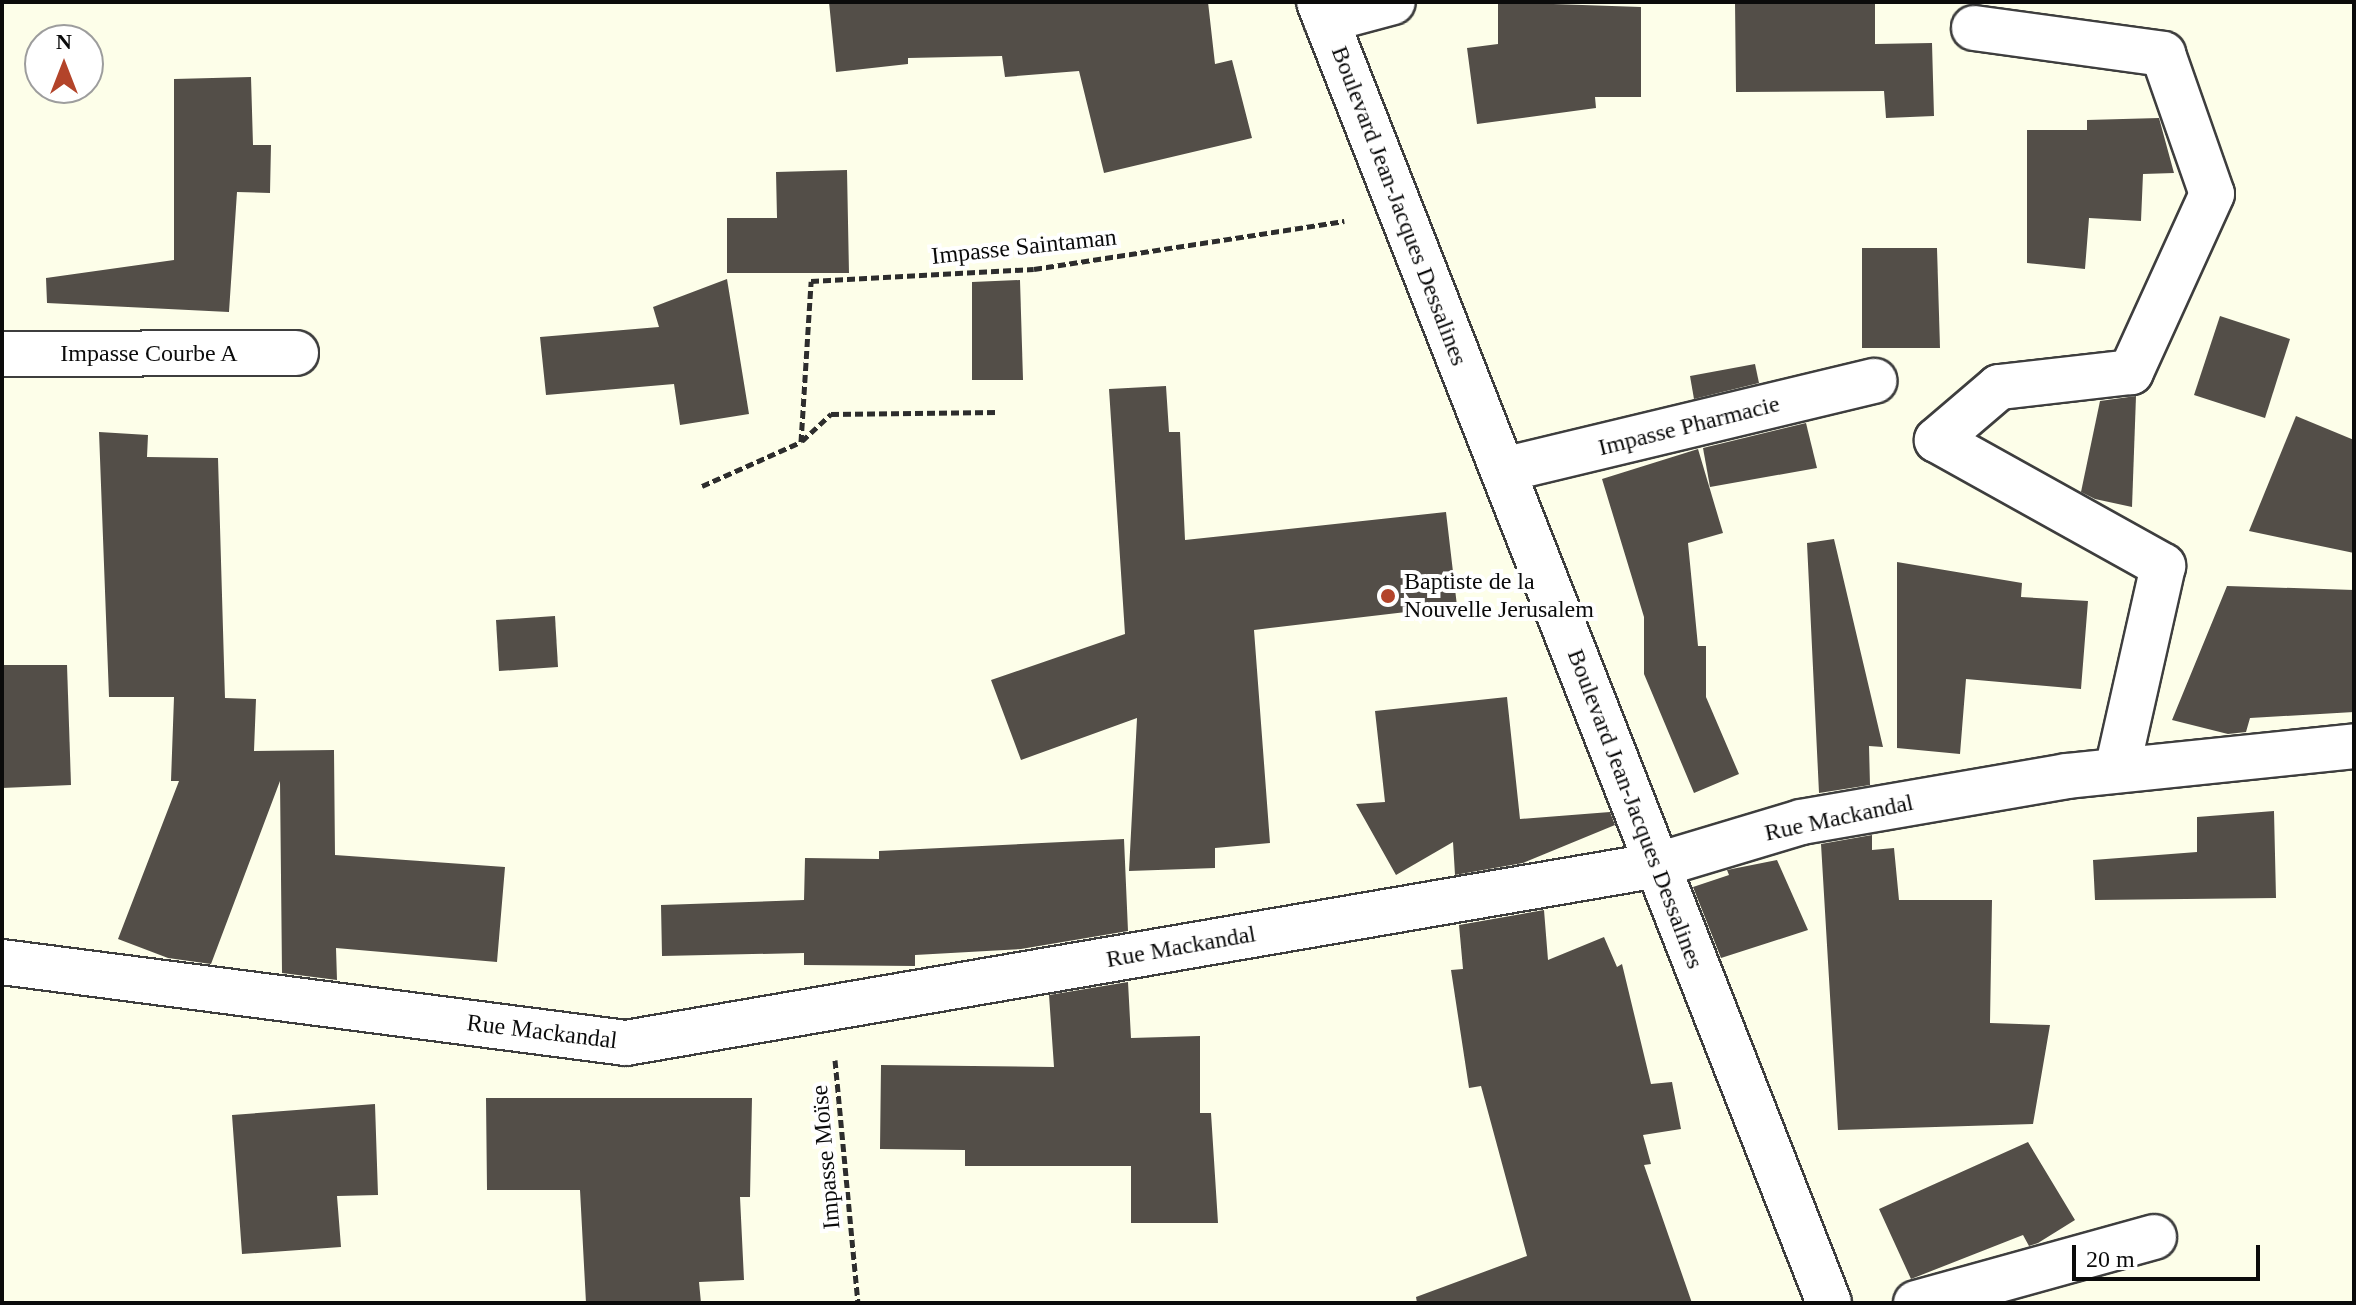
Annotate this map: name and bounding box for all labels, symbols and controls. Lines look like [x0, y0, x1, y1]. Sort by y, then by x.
north arrow [24, 24, 104, 104]
text: N [56, 29, 72, 54]
street label: Boulevard Jean-Jacques Dessalines [1325, 42, 1473, 370]
street label: Impasse Saintaman [930, 223, 1118, 271]
street label: Impasse Courbe A [60, 340, 238, 368]
street label: Impasse Pharmacie [1595, 390, 1783, 462]
place label: Baptiste de la Nouvelle Jerusalem [1404, 568, 1594, 624]
marker: Baptiste de la Nouvelle Jerusalem [1379, 587, 1397, 605]
street label: Boulevard Jean-Jacques Dessalines [1561, 645, 1709, 973]
street label: Rue Mackandal [1762, 788, 1916, 848]
street label: Rue Mackandal [1104, 920, 1258, 974]
street label: Rue Mackandal [465, 1008, 619, 1056]
street label: Impasse Moïse [805, 1084, 847, 1230]
scale bar [2076, 1229, 2264, 1279]
text: 20 m [2086, 1246, 2135, 1272]

